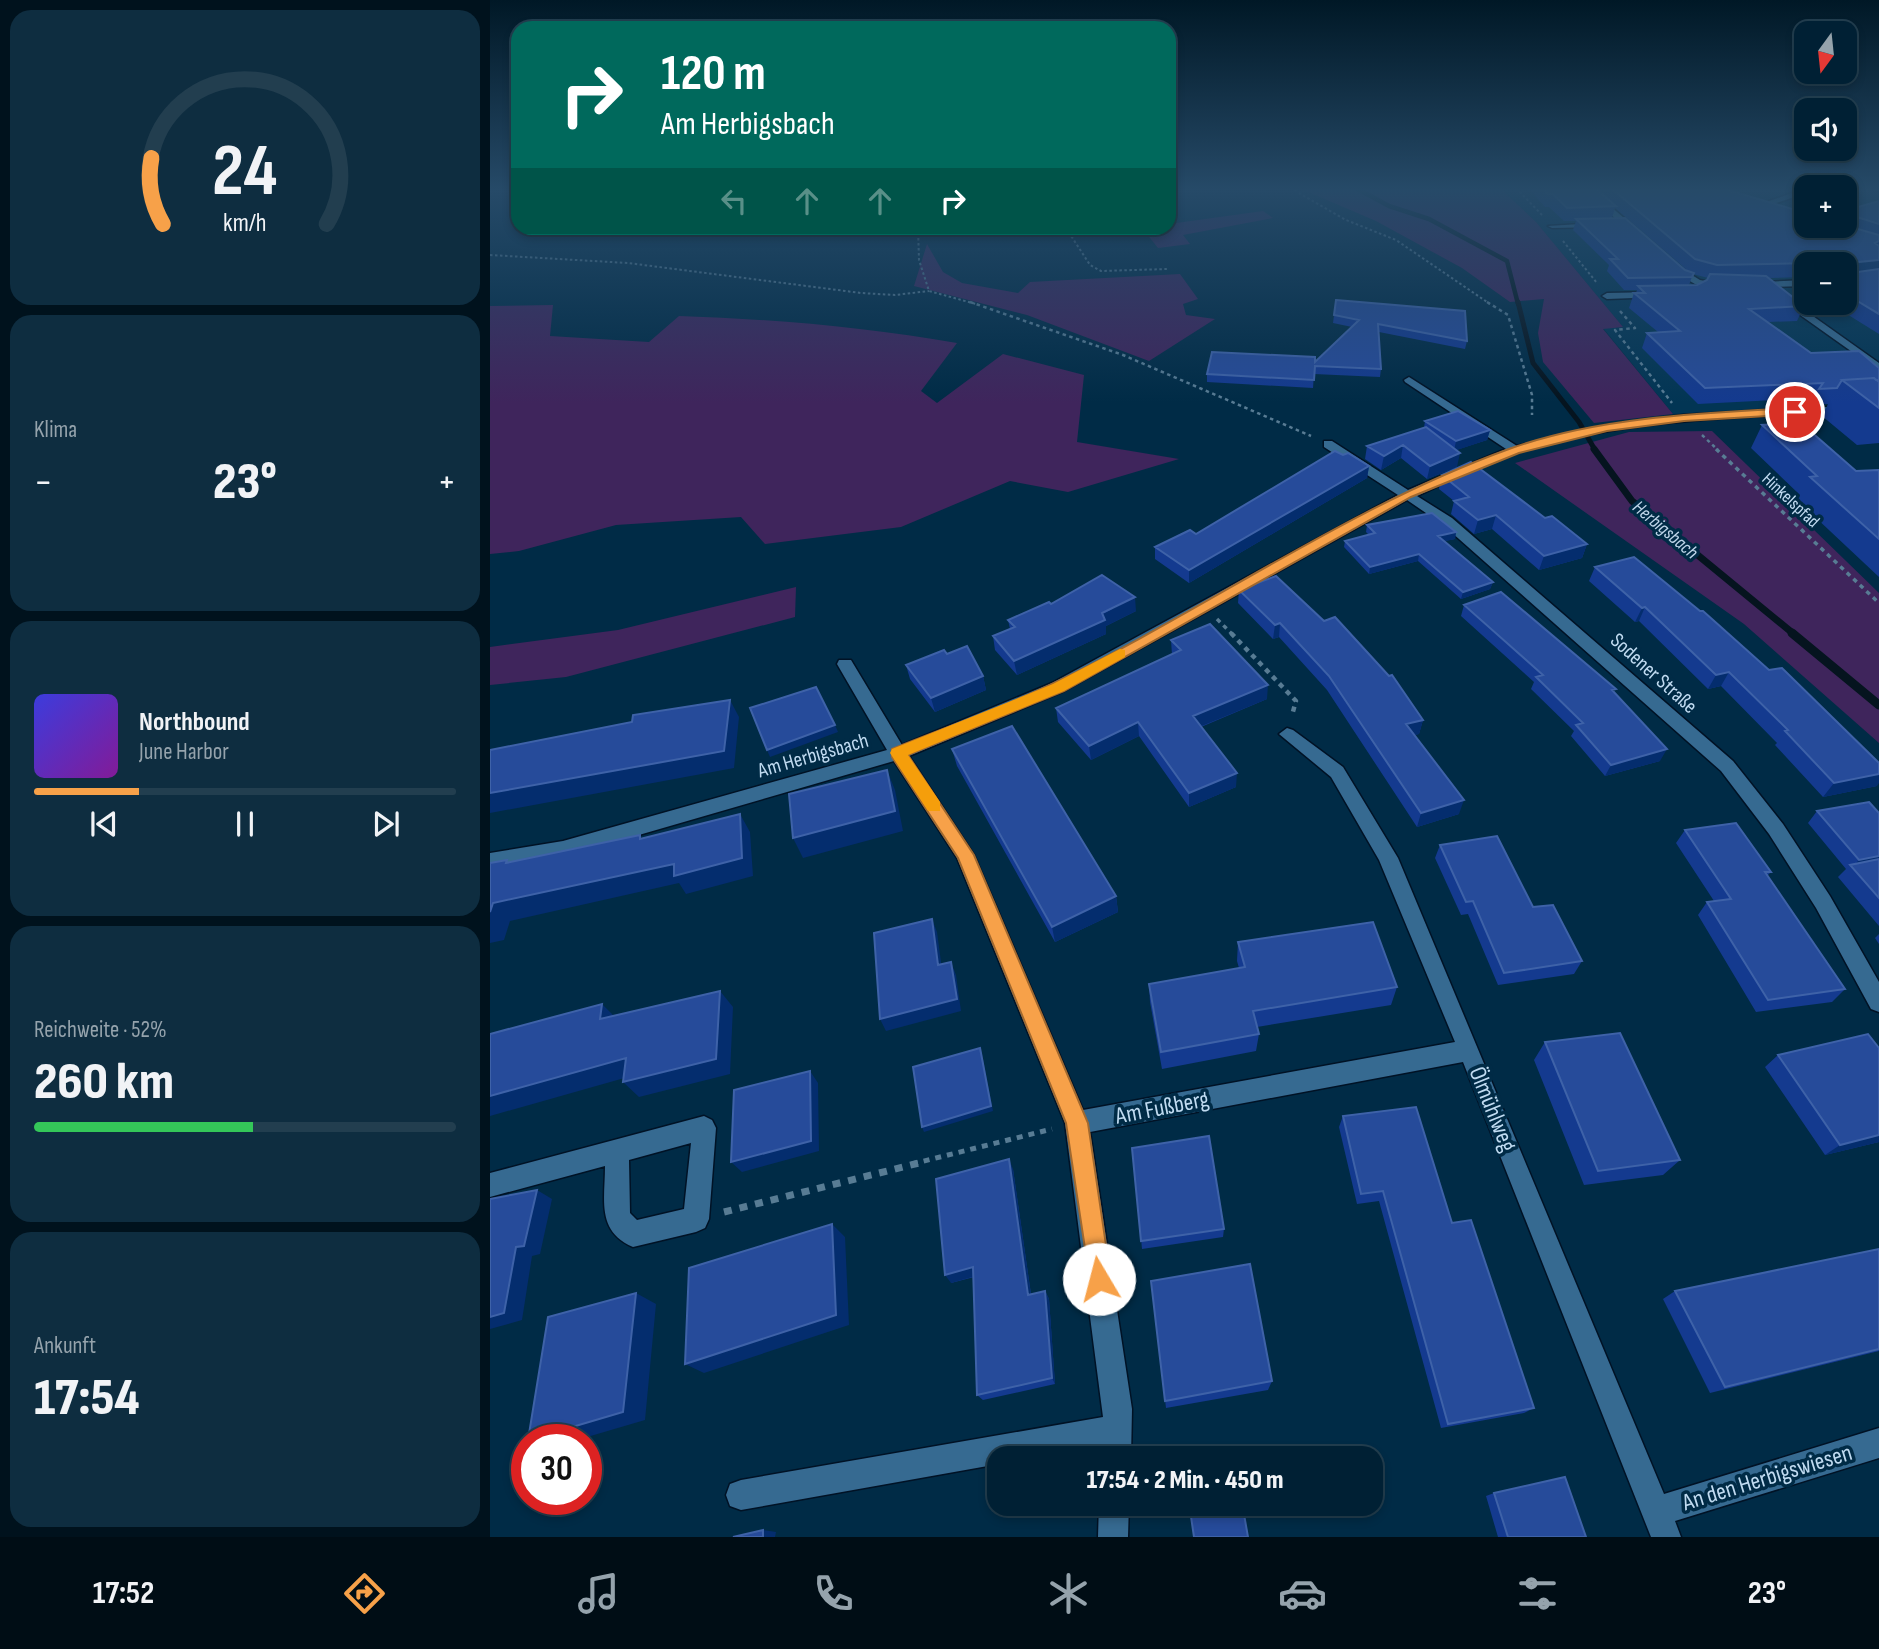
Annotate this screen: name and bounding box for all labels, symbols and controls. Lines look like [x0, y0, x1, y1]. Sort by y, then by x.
north arrow [1794, 21, 1857, 84]
map controls [1794, 21, 1857, 315]
text: 120 m [661, 45, 766, 104]
icon: right [546, 49, 637, 140]
button: sound [1794, 98, 1857, 161]
text: Am Herbigsbach [661, 105, 835, 144]
text: 24 [212, 128, 278, 216]
button: + [1794, 175, 1857, 238]
icon: left [715, 182, 753, 220]
icon: ahead [788, 182, 826, 220]
icon: ahead [861, 182, 899, 220]
icon: right [934, 182, 972, 220]
text: km/h [223, 208, 267, 239]
button: − [1794, 252, 1857, 315]
pin [1765, 382, 1825, 442]
icon: arrive [1776, 393, 1814, 431]
text: Klima [34, 416, 77, 444]
text: 23° [213, 451, 277, 514]
text: − [34, 460, 53, 505]
text: + [437, 460, 456, 505]
street label: Hinkelspfad [1758, 469, 1824, 532]
water label: Herbigsbach [1628, 496, 1703, 564]
street label: Sodener Straße [1605, 628, 1702, 719]
text: Northbound [139, 707, 250, 738]
street label: Am Herbigsbach [754, 728, 871, 783]
text: June Harbor [139, 738, 229, 766]
icon: previous [85, 805, 123, 843]
icon: pause [226, 805, 264, 843]
icon: next [367, 805, 405, 843]
text: Reichweite · 52% [34, 1016, 167, 1044]
text: 260 km [34, 1051, 174, 1114]
street label: Ölmühlweg [1462, 1062, 1523, 1156]
street label: Am Fußberg [1112, 1084, 1211, 1131]
position arrow [1062, 1242, 1136, 1316]
text: Ankunft [34, 1332, 96, 1360]
text: 17:54 [34, 1367, 140, 1430]
speed limit sign: 30 [511, 1424, 602, 1515]
street label: An den Herbigswiesen [1678, 1438, 1856, 1517]
text: 17:54 · 2 Min. · 450 m [1086, 1465, 1284, 1496]
icon: directions [340, 1569, 389, 1618]
icon: music [574, 1569, 623, 1618]
icon: phone [809, 1569, 858, 1618]
icon: climate [1044, 1569, 1093, 1618]
icon: car [1278, 1569, 1327, 1618]
icon: filters [1513, 1569, 1562, 1618]
text: 17:52 [93, 1574, 154, 1613]
text: 23° [1748, 1574, 1786, 1613]

